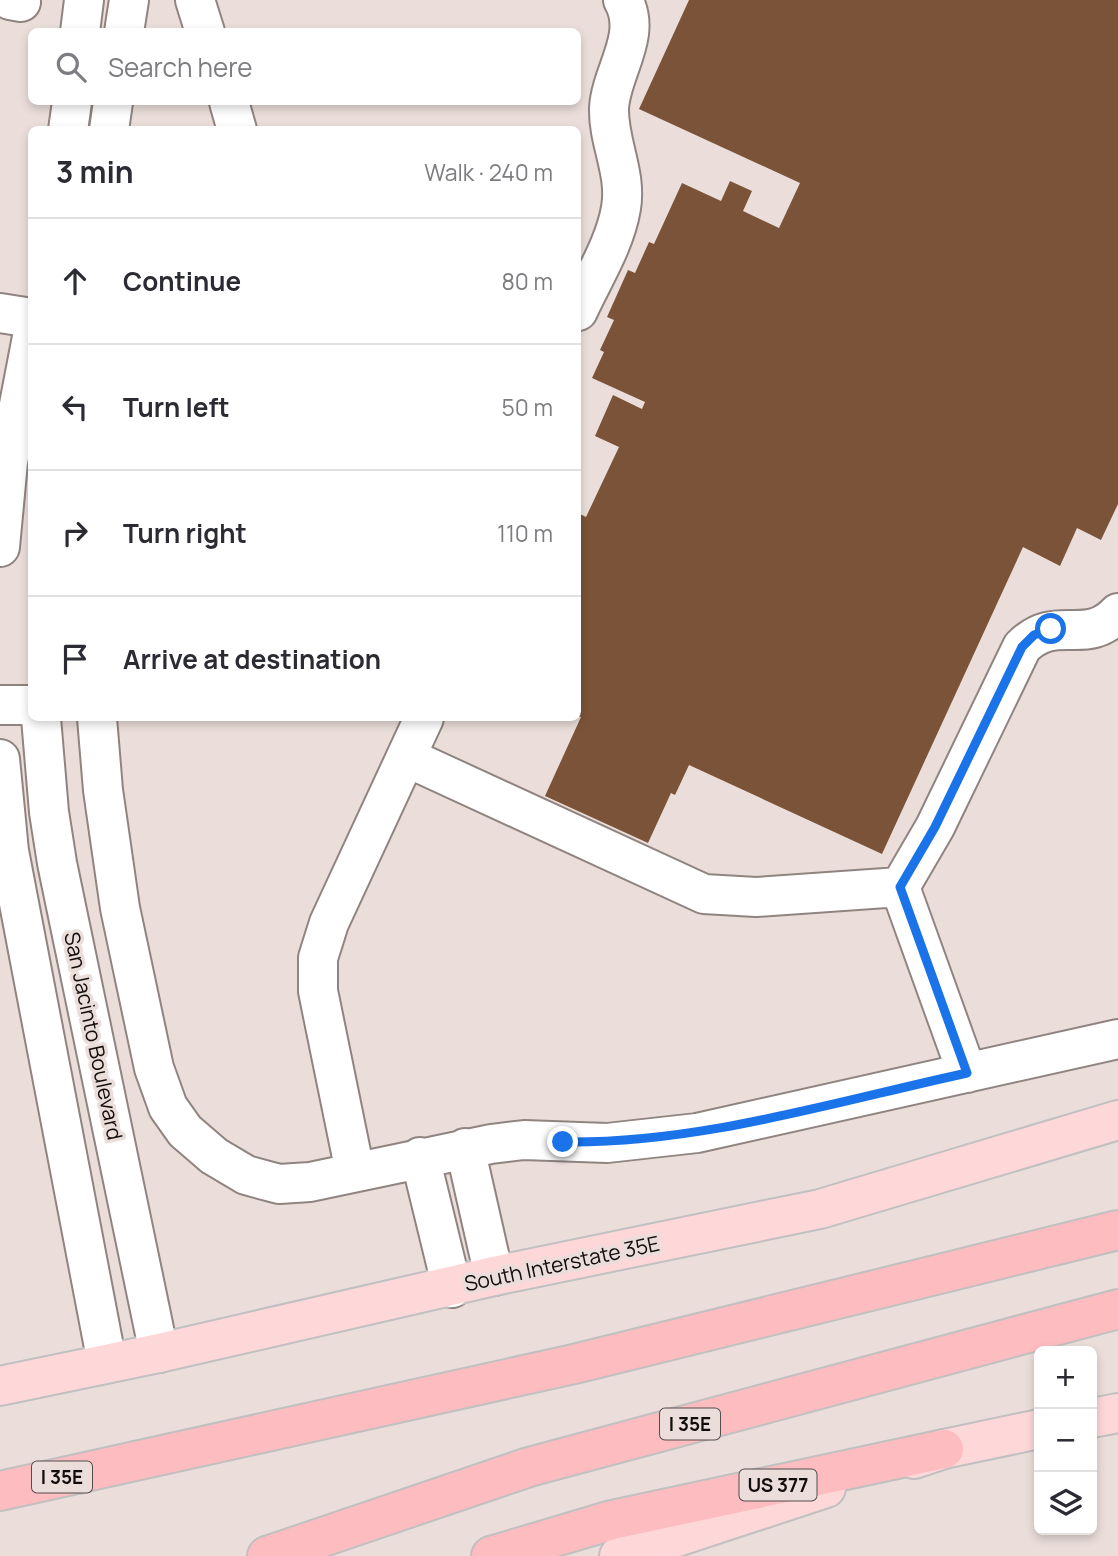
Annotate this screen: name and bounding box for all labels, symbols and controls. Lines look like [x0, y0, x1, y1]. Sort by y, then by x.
search box [28, 28, 581, 105]
icon: search [52, 48, 90, 86]
text: Search here [108, 49, 253, 85]
text: 3 min [56, 151, 134, 192]
text: Walk · 240 m [424, 156, 553, 188]
icon: ahead [56, 262, 94, 300]
text: Continue [123, 263, 241, 299]
text: 80 m [502, 265, 553, 297]
icon: left [56, 388, 94, 426]
text: Turn left [123, 389, 230, 425]
text: 50 m [502, 391, 553, 423]
icon: right [56, 514, 94, 552]
text: Turn right [123, 515, 247, 551]
text: 110 m [497, 517, 553, 549]
route start [1035, 613, 1066, 644]
icon: arrive [56, 640, 94, 678]
text: Arrive at destination [123, 641, 381, 677]
street label: San Jacinto Boulevard [58, 929, 130, 1142]
route end [547, 1126, 578, 1157]
street label: South Interstate 35E [462, 1229, 662, 1297]
map controls [1034, 1346, 1097, 1535]
button: + [1034, 1346, 1097, 1409]
road number: I 35E [660, 1408, 720, 1440]
button: − [1034, 1409, 1097, 1472]
road number: I 35E [32, 1462, 92, 1492]
road number: US 377 [740, 1470, 816, 1500]
button: layers [1034, 1472, 1097, 1535]

